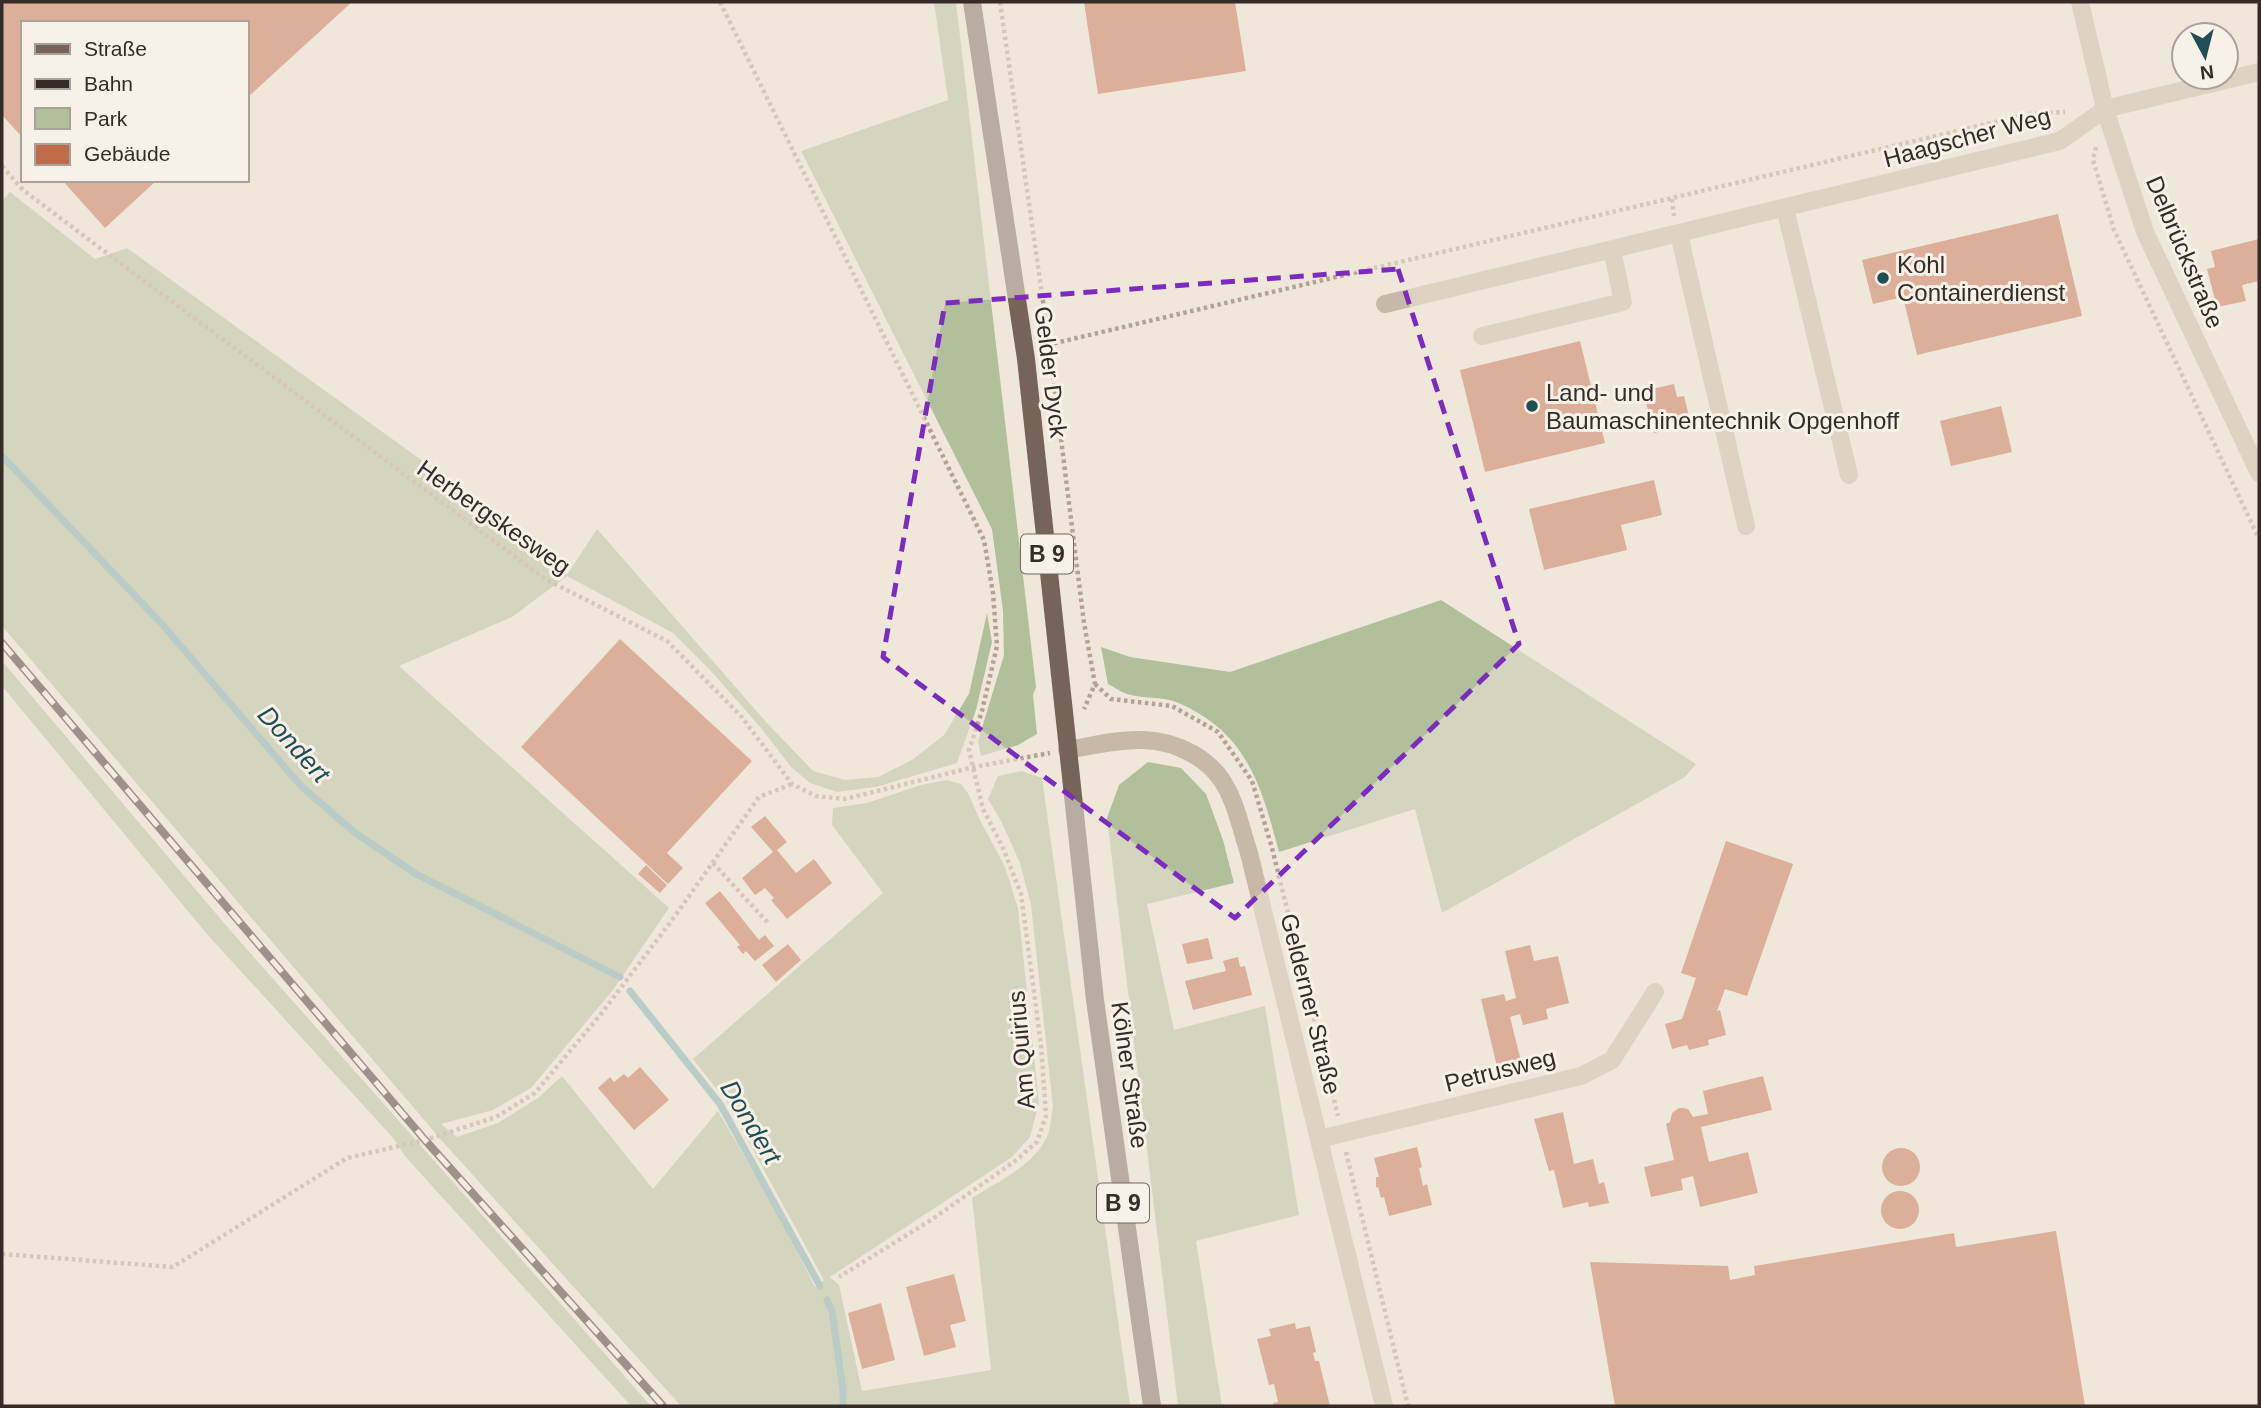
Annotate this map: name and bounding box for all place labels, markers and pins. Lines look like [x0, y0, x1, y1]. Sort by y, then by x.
place label: Kohl Containerdienst [1897, 251, 2065, 306]
marker: Kohl Containerdienst [1875, 270, 1891, 286]
place label: Land- und Baumaschinentechnik Opgenhoff [1546, 379, 1899, 434]
marker: Land- und Baumaschinentechnik Opgenhoff [1524, 398, 1540, 414]

